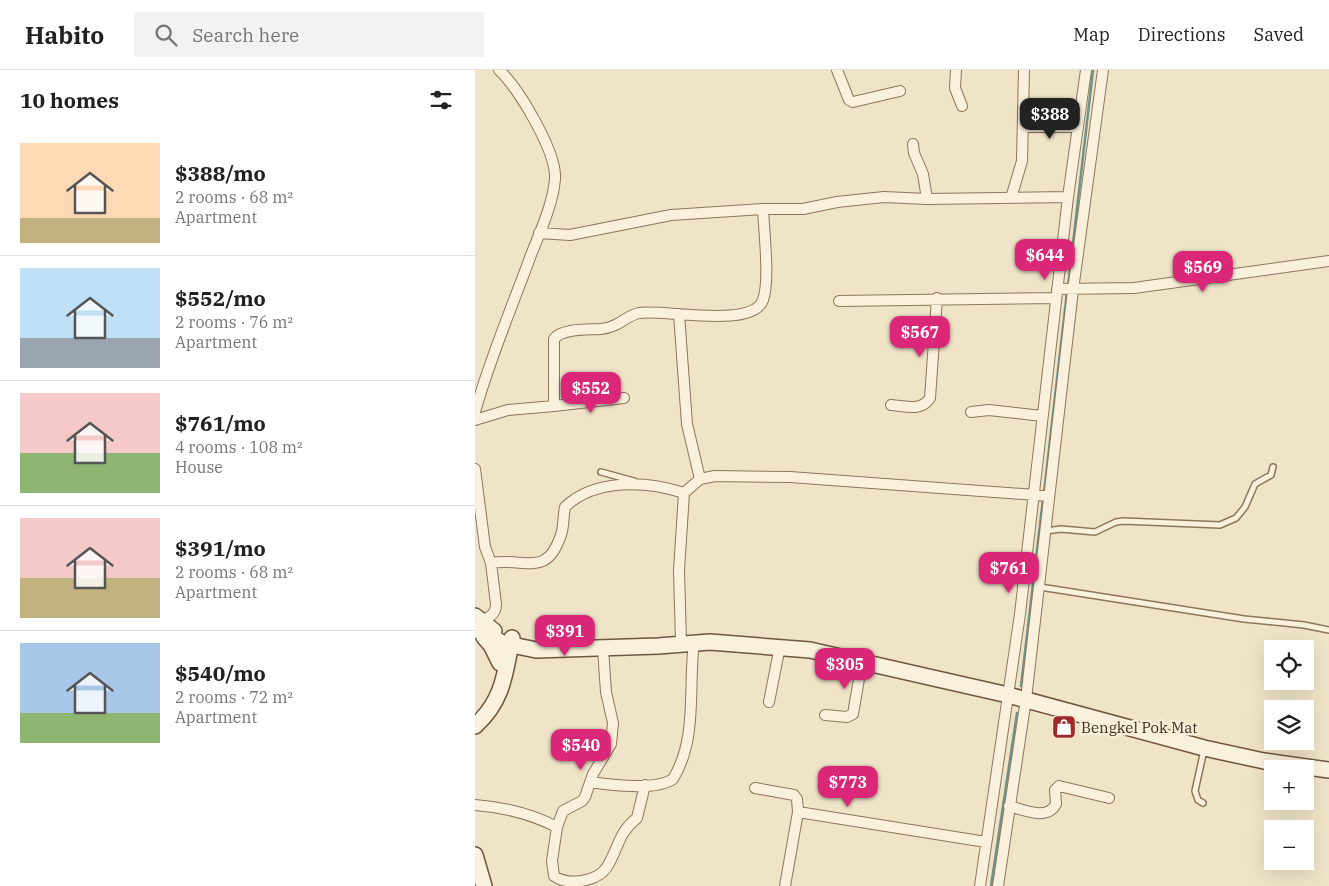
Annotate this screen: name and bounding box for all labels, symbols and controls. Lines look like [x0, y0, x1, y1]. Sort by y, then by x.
search box [134, 12, 484, 57]
text: Habito [25, 19, 104, 51]
icon: search [152, 21, 180, 49]
text: Search here [192, 23, 299, 47]
text: Map [1073, 23, 1110, 46]
text: Directions [1138, 23, 1226, 46]
text: Saved [1254, 23, 1304, 46]
text: 10 homes [20, 86, 119, 114]
icon: filters [427, 86, 455, 114]
pin: $388 [1020, 98, 1080, 140]
text: $388 [1031, 104, 1069, 124]
text: $388/mo [175, 159, 266, 187]
icon: home [60, 163, 120, 223]
text: 2 rooms · 68 m² [175, 187, 293, 207]
text: Apartment [175, 207, 257, 227]
pin: $644 [1015, 238, 1075, 281]
text: $644 [1026, 245, 1064, 265]
pin: $569 [1173, 250, 1233, 293]
text: $569 [1184, 257, 1222, 277]
text: $552/mo [175, 284, 266, 312]
icon: home [60, 288, 120, 348]
text: 2 rooms · 76 m² [175, 312, 293, 332]
pin: $567 [890, 316, 950, 358]
text: $567 [901, 322, 939, 342]
text: Apartment [175, 332, 257, 352]
pin: $552 [561, 372, 621, 414]
text: $552 [572, 378, 610, 398]
text: $761/mo [175, 409, 266, 437]
icon: home [60, 413, 120, 473]
text: 4 rooms · 108 m² [175, 437, 303, 457]
text: House [175, 457, 223, 477]
text: $391/mo [175, 534, 266, 562]
icon: home [60, 538, 120, 598]
pin: $761 [979, 552, 1039, 594]
text: $761 [990, 558, 1028, 578]
text: 2 rooms · 68 m² [175, 562, 293, 582]
text: Apartment [175, 582, 257, 602]
pin: $391 [535, 614, 595, 657]
text: $391 [546, 621, 584, 641]
map controls [1264, 640, 1314, 870]
button: locate [1264, 640, 1314, 690]
pin: $305 [815, 648, 875, 690]
text: $305 [826, 654, 864, 674]
text: $540/mo [175, 659, 266, 687]
icon: home [60, 663, 120, 723]
text: 2 rooms · 72 m² [175, 687, 293, 707]
button: layers [1264, 700, 1314, 750]
text: Apartment [175, 707, 257, 727]
shop icon: Bengkel Pok Mat [1051, 714, 1077, 740]
place label: Bengkel Pok Mat [1081, 718, 1198, 737]
pin: $540 [551, 728, 611, 771]
text: $540 [562, 735, 600, 755]
button: + [1264, 760, 1314, 810]
pin: $773 [818, 766, 878, 808]
text: $773 [829, 772, 867, 792]
button: − [1264, 820, 1314, 870]

